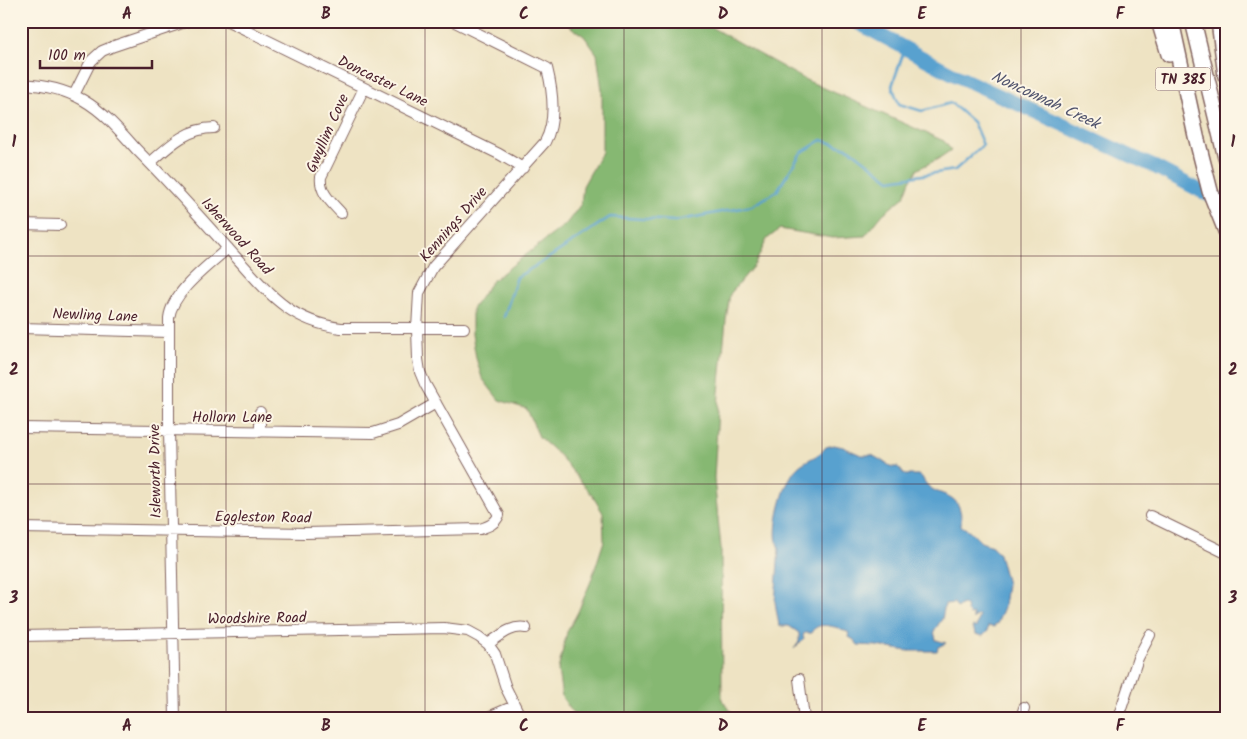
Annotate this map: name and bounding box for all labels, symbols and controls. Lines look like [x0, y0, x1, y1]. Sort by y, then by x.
text: A [122, 2, 132, 27]
text: B [321, 2, 331, 27]
text: C [519, 2, 529, 27]
text: D [718, 2, 729, 27]
text: E [918, 2, 928, 27]
text: F [1116, 2, 1126, 27]
scale bar [40, 38, 152, 70]
text: 100 m [48, 44, 86, 68]
street label: Doncaster Lane [333, 50, 432, 114]
water label: Nonconnah Creek [987, 64, 1106, 138]
road number: TN 385 [1156, 68, 1210, 90]
street label: Gwyllim Cove [300, 90, 356, 177]
text: 1 [12, 130, 17, 155]
text: 1 [1231, 130, 1236, 155]
street label: Kennings Drive [414, 181, 494, 268]
street label: Isherwood Road [195, 192, 278, 282]
street label: Newling Lane [52, 303, 138, 329]
text: 2 [9, 358, 19, 383]
text: 2 [1228, 358, 1238, 383]
street label: Hollorn Lane [192, 406, 272, 430]
street label: Isleworth Drive [143, 423, 169, 518]
street label: Eggleston Road [215, 505, 312, 531]
text: 3 [9, 586, 19, 611]
text: 3 [1228, 586, 1238, 611]
street label: Woodshire Road [208, 606, 307, 632]
text: A [122, 714, 132, 739]
text: B [321, 714, 331, 739]
text: C [519, 714, 529, 739]
text: D [718, 714, 729, 739]
text: E [918, 714, 928, 739]
text: F [1116, 714, 1126, 739]

